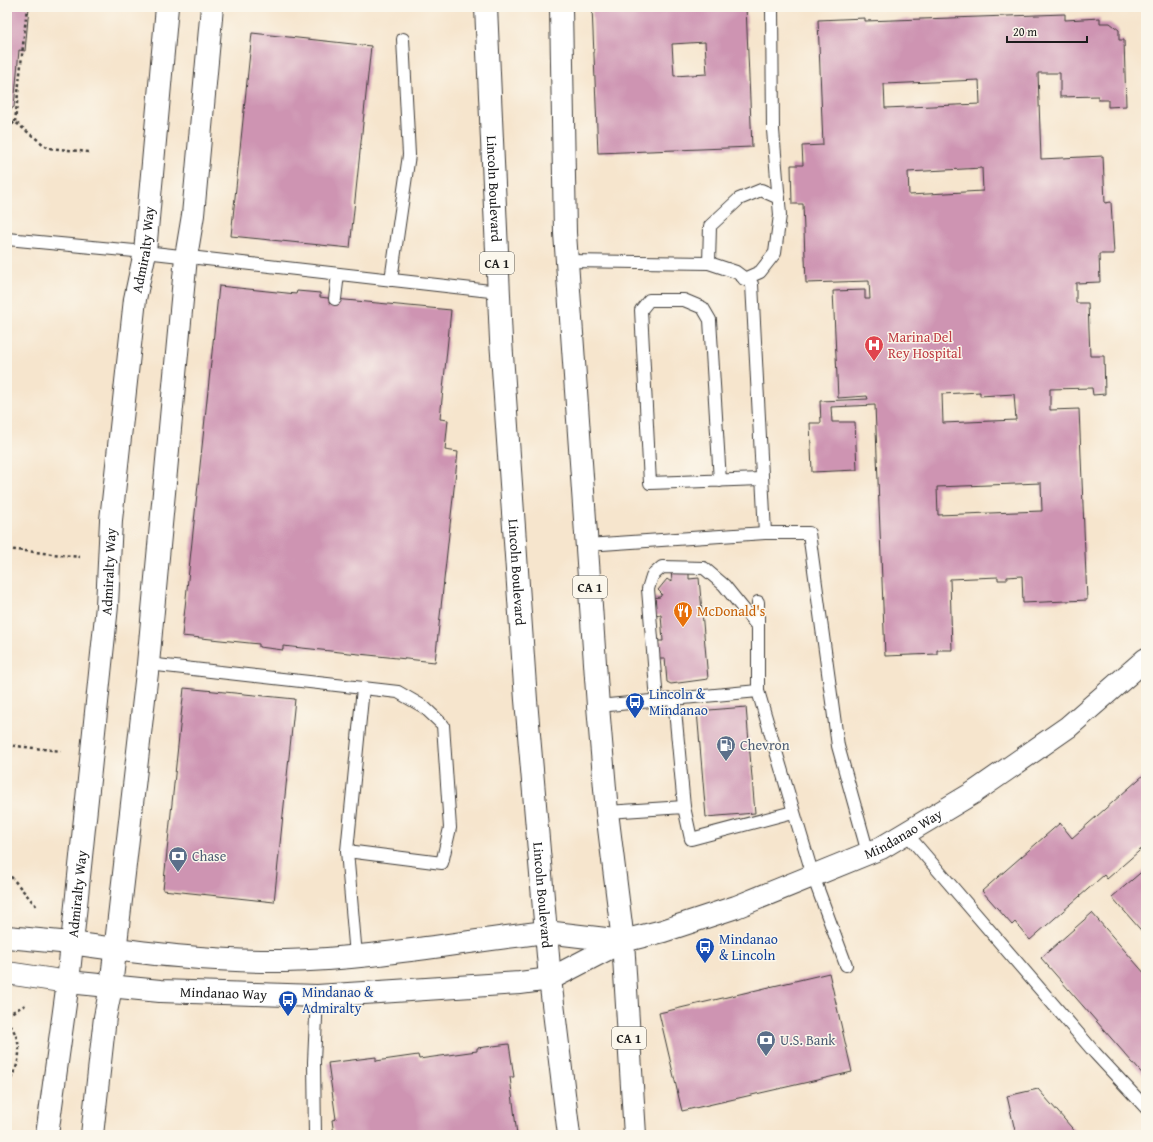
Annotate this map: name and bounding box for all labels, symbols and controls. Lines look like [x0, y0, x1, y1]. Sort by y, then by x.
scale bar [1007, 18, 1087, 44]
text: 20 m [1013, 23, 1037, 40]
street label: Lincoln Boulevard [482, 135, 507, 243]
street label: Admiralty Way [127, 205, 159, 295]
road number: CA 1 [480, 252, 514, 274]
place label: Marina Del Rey Hospital [888, 327, 962, 363]
hospital icon: Marina Del Rey Hospital [863, 334, 885, 362]
street label: Lincoln Boulevard [503, 518, 531, 626]
street label: Admiralty Way [96, 527, 121, 616]
road number: CA 1 [573, 576, 607, 598]
restaurant icon: McDonald's [672, 600, 694, 628]
place label: McDonald's [697, 601, 765, 621]
place label: Lincoln & Mindanao [649, 684, 708, 720]
bus stop icon: Lincoln & Mindanao [624, 691, 646, 719]
fuel station icon: Chevron [715, 734, 737, 762]
place label: Chevron [740, 735, 790, 755]
street label: Mindanao Way [861, 804, 946, 864]
street label: Lincoln Boulevard [528, 841, 557, 950]
bank icon: Chase [167, 845, 189, 873]
place label: Chase [192, 846, 227, 866]
street label: Admiralty Way [63, 849, 92, 938]
place label: Mindanao & Lincoln [719, 929, 778, 965]
bus stop icon: Mindanao & Lincoln [694, 936, 716, 964]
street label: Mindanao Way [180, 982, 267, 1004]
place label: Mindanao & Admiralty [302, 982, 374, 1018]
bus stop icon: Mindanao & Admiralty [277, 989, 299, 1017]
road number: CA 1 [612, 1027, 646, 1049]
bank icon: U.S. Bank [755, 1029, 777, 1057]
place label: U.S. Bank [780, 1030, 836, 1050]

